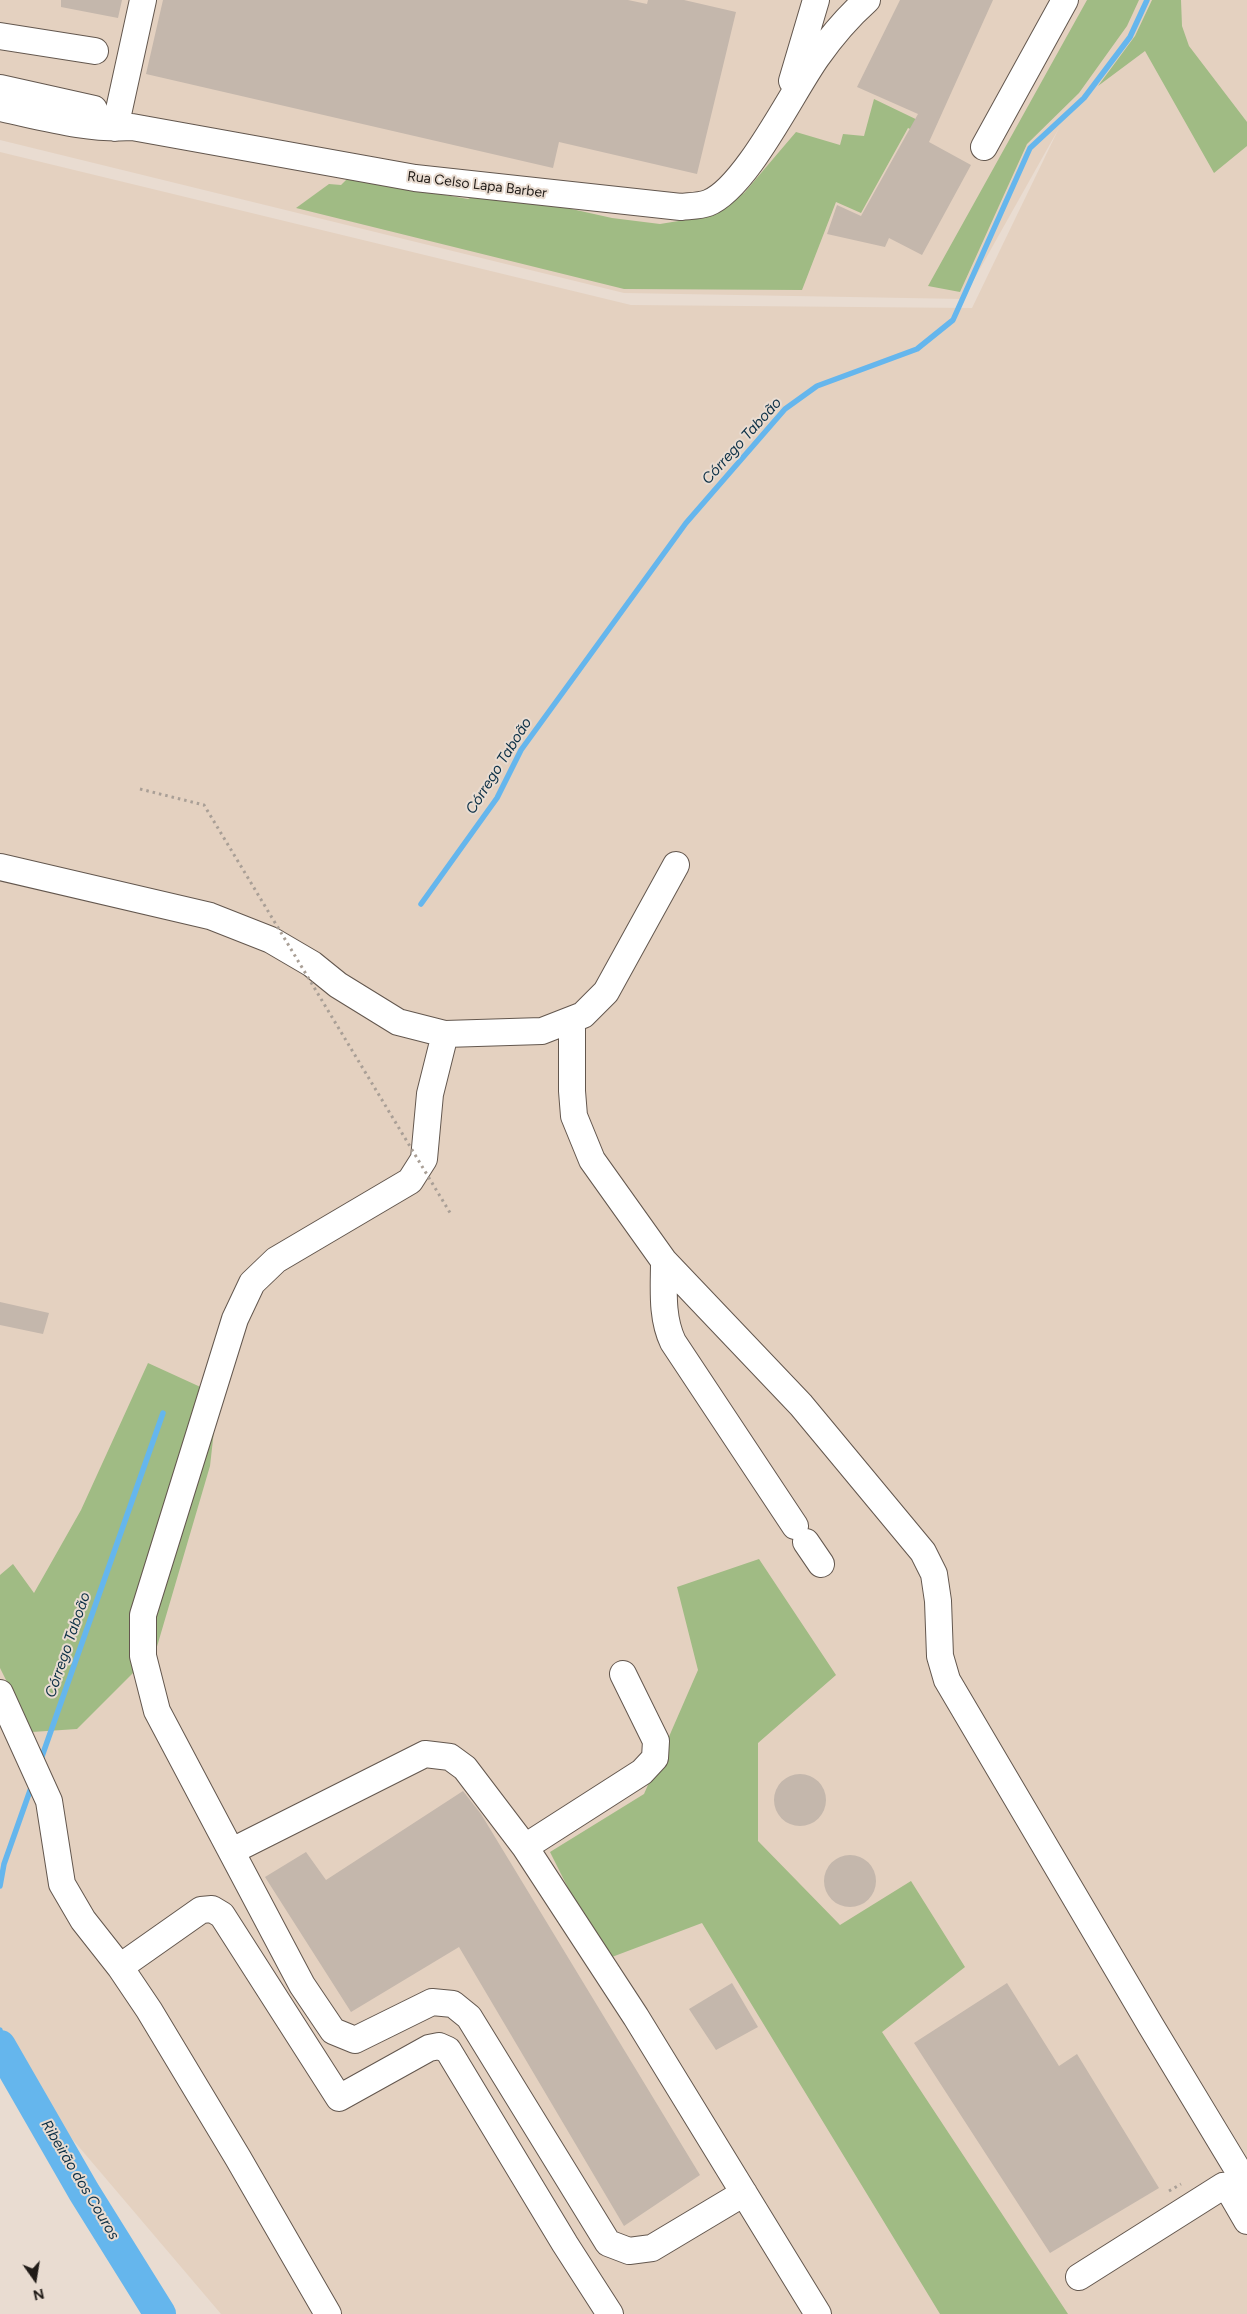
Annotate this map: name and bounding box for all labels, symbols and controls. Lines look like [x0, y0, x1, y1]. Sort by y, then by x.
street label: Rua Celso Lapa Barber [406, 168, 548, 202]
water label: Córrego Taboão [698, 394, 786, 488]
water label: Córrego Taboão [462, 714, 536, 818]
water label: Córrego Taboão [42, 1590, 94, 1700]
water label: Ribeirão dos Couros [37, 2117, 123, 2243]
north arrow [10, 2254, 60, 2304]
text: N [31, 2285, 46, 2304]

